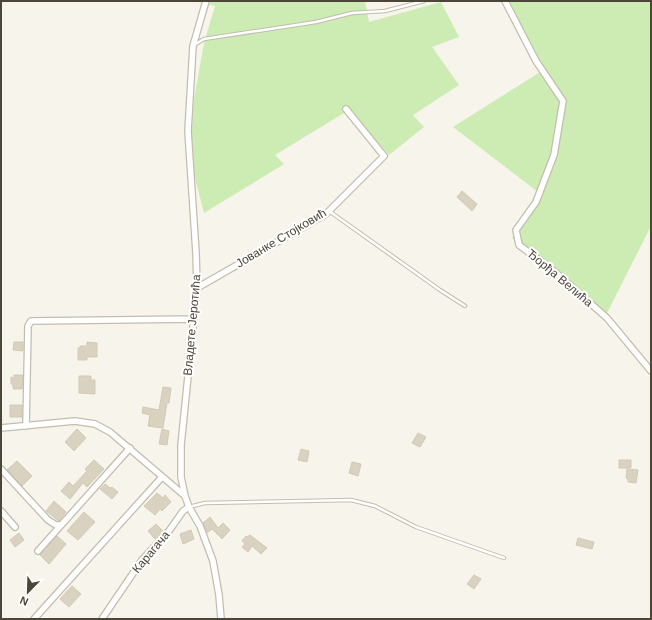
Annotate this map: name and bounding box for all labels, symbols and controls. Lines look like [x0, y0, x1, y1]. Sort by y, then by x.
street label: Јованке Стојковић [233, 206, 329, 270]
street label: Ђорђа Велића [524, 246, 596, 310]
street label: Владете Јеротића [181, 273, 203, 376]
street label: Карагача [129, 528, 173, 576]
north arrow [8, 572, 48, 612]
text: N [18, 594, 30, 608]

